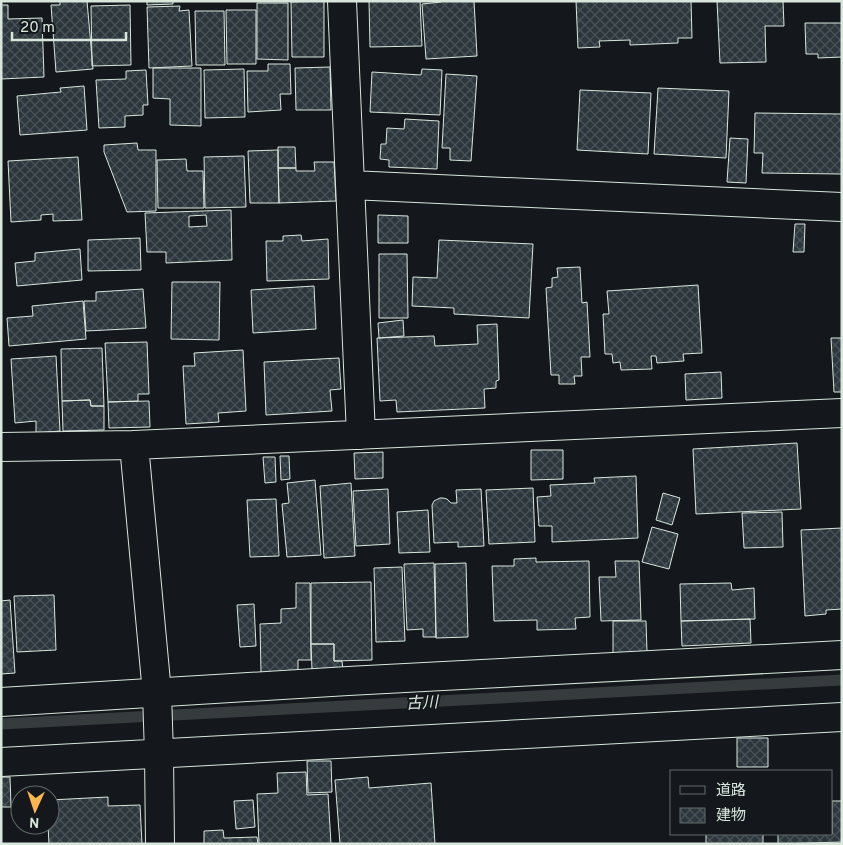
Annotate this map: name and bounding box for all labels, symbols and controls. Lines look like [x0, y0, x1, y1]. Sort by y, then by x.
scale bar [12, 10, 126, 42]
text: 20 m [20, 19, 55, 38]
water label: 古川 [406, 693, 441, 715]
legend [670, 770, 833, 835]
text: 道路 [716, 782, 746, 801]
north arrow [10, 785, 60, 835]
text: 建物 [716, 807, 746, 826]
text: N [29, 813, 40, 830]

